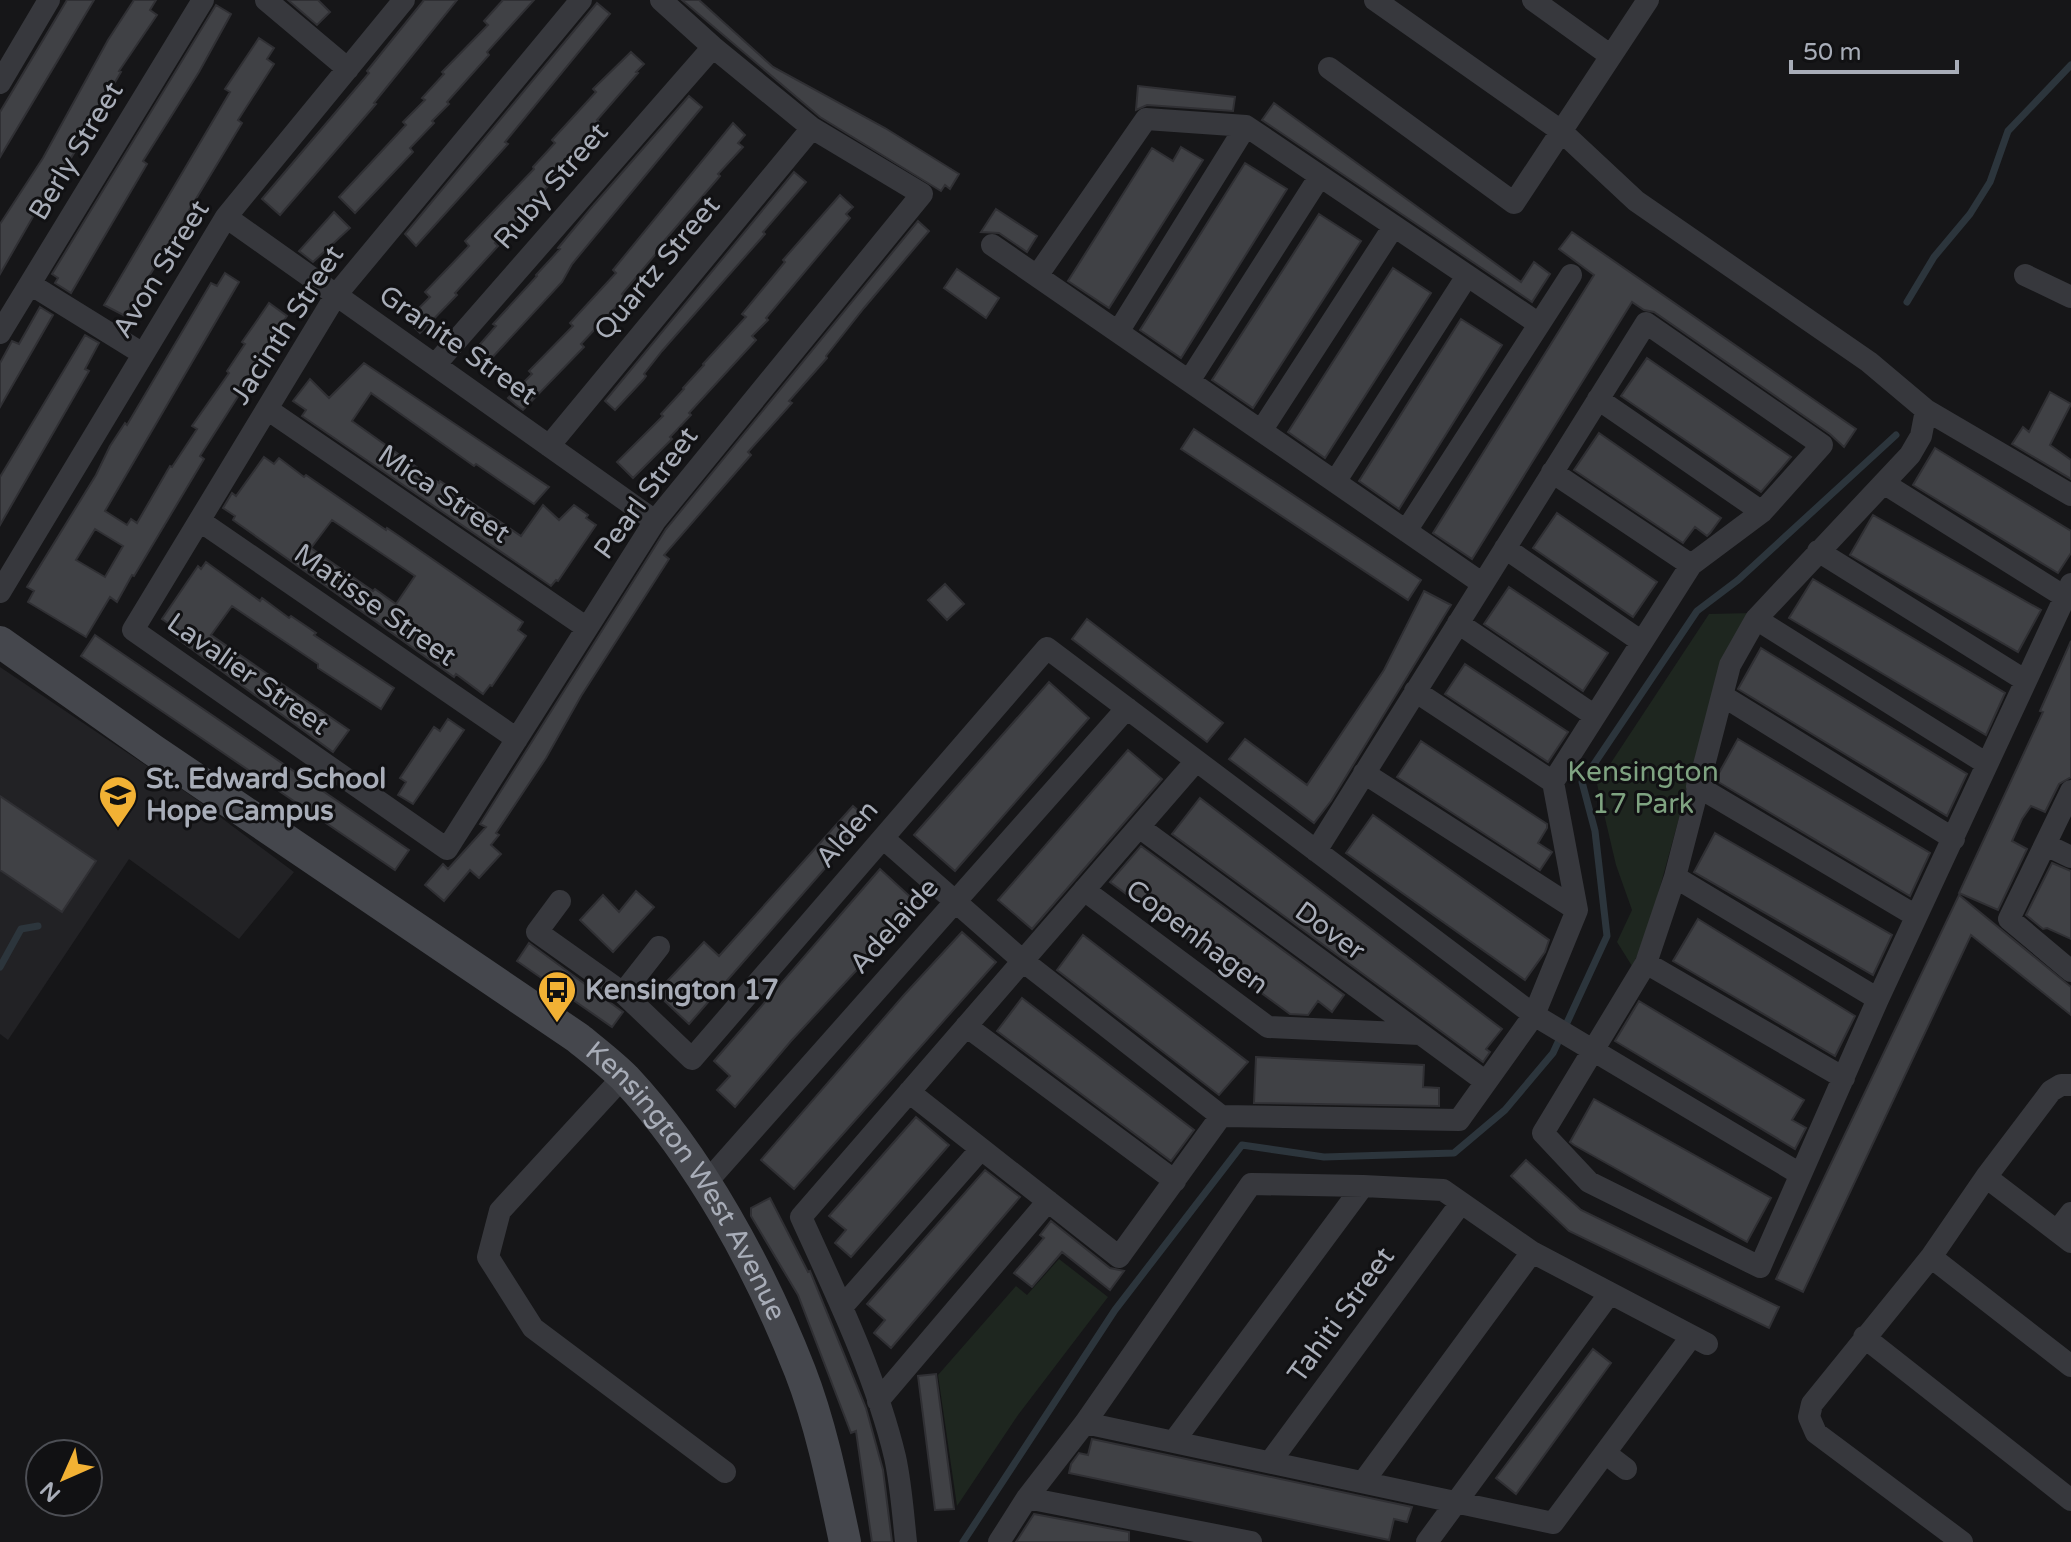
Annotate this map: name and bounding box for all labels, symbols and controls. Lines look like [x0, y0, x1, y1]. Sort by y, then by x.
scale bar [1791, 24, 1957, 74]
text: 50 m [1803, 38, 1861, 67]
street label: Berly Street [21, 75, 131, 226]
street label: Ruby Street [487, 115, 615, 256]
street label: Quartz Street [587, 189, 727, 347]
street label: Avon Street [105, 194, 217, 344]
street label: Jacinth Street [223, 239, 351, 411]
street label: Granite Street [372, 278, 544, 412]
street label: Pearl Street [587, 420, 705, 566]
street label: Mica Street [372, 437, 517, 551]
street label: Matisse Street [287, 537, 463, 674]
street label: Lavalier Street [160, 606, 336, 743]
park label: Kensington 17 Park [1567, 755, 1719, 821]
place label: St. Edward School Hope Campus [146, 762, 386, 828]
school or university icon: St. Edward School Hope Campus [97, 774, 139, 829]
street label: Alden [808, 793, 886, 875]
street label: Adelaide [842, 871, 946, 981]
street label: Copenhagen [1119, 872, 1275, 1002]
street label: Dover [1288, 894, 1372, 968]
bus stop icon: Kensington 17 [536, 969, 578, 1024]
place label: Kensington 17 [585, 973, 779, 1007]
street label: Kensington West Avenue [579, 1034, 793, 1326]
street label: Tahiti Street [1280, 1240, 1402, 1390]
north arrow [24, 1438, 104, 1518]
text: N [35, 1476, 66, 1507]

